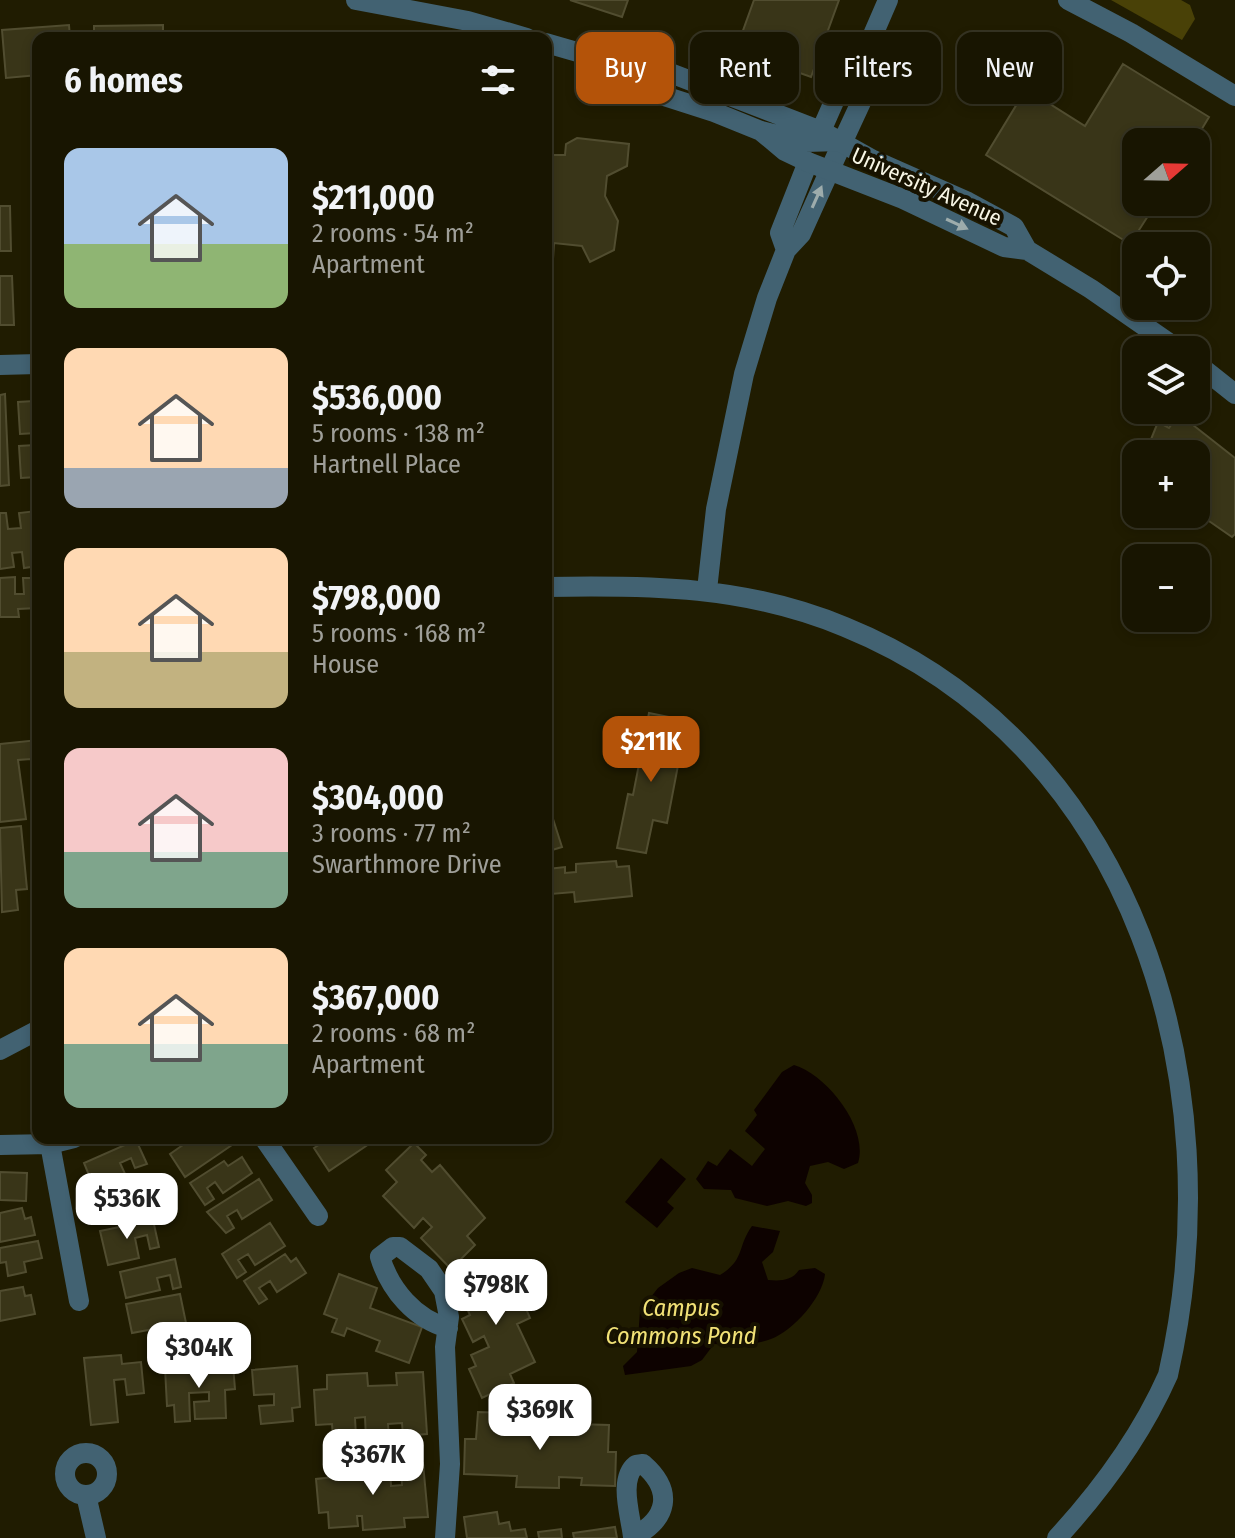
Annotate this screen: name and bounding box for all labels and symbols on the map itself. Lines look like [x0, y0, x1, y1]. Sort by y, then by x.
north arrow [1122, 128, 1210, 216]
street label: University Avenue [848, 141, 1006, 232]
one-way arrow [810, 185, 824, 209]
one-way arrow [945, 217, 968, 231]
pin: $211K [595, 716, 707, 784]
pin: $536K [71, 1173, 183, 1241]
pin: $798K [440, 1259, 552, 1327]
water label: Campus Commons Pond [605, 1294, 757, 1350]
pin: $304K [143, 1322, 255, 1390]
pin: $369K [484, 1384, 596, 1452]
pin: $367K [317, 1429, 429, 1497]

